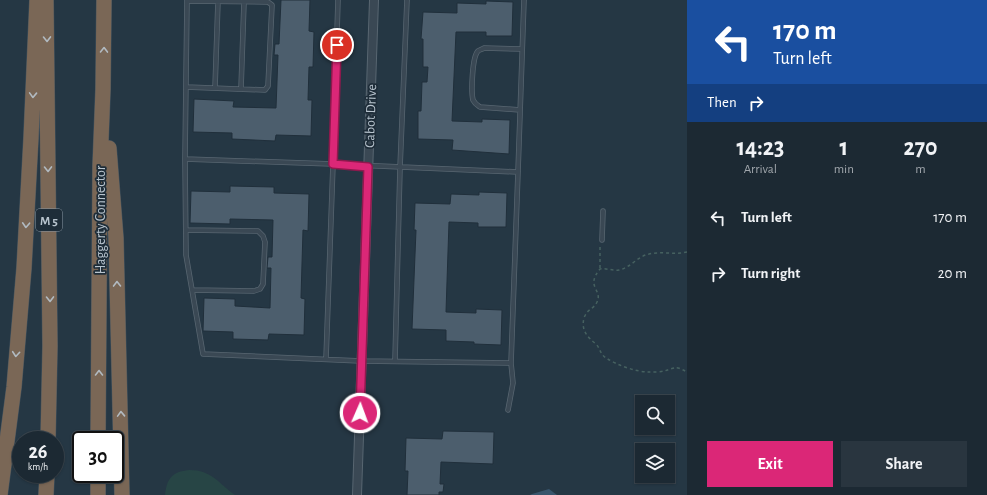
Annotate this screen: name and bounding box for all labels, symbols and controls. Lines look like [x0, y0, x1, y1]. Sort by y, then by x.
icon: left [707, 16, 759, 68]
text: 170 m [773, 17, 837, 45]
pin [320, 28, 354, 62]
icon: arrive [326, 34, 348, 56]
one-way arrow [43, 36, 51, 42]
one-way arrow [100, 47, 108, 53]
text: Turn left [773, 50, 832, 68]
street label: Cabot Drive [363, 84, 379, 148]
one-way arrow [29, 92, 37, 98]
icon: right [745, 92, 767, 114]
text: Then [707, 95, 737, 110]
text: 14:23 [736, 136, 784, 160]
text: 1 [840, 136, 848, 160]
text: 270 [903, 136, 938, 160]
text: Arrival [744, 163, 777, 176]
text: min [834, 163, 854, 176]
text: m [915, 163, 926, 176]
street label: Haggerty Connector [94, 165, 108, 274]
one-way arrow [44, 166, 52, 172]
icon: left [707, 207, 729, 229]
road number: M 5 [36, 209, 62, 231]
text: Turn left [741, 210, 792, 225]
text: 170 m [933, 210, 967, 225]
one-way arrow [22, 222, 31, 228]
icon: right [707, 263, 729, 285]
text: Turn right [741, 266, 800, 281]
text: 20 m [938, 266, 967, 281]
one-way arrow [113, 281, 121, 287]
one-way arrow [46, 296, 54, 302]
one-way arrow [12, 351, 21, 357]
one-way arrow [95, 370, 103, 376]
position arrow [339, 392, 381, 434]
map controls [635, 395, 675, 483]
button: search [635, 395, 675, 435]
one-way arrow [116, 411, 125, 417]
speed limit sign: 30 [72, 431, 124, 483]
button: Exit [707, 441, 833, 487]
button: Share [841, 441, 967, 487]
text: 26 [28, 442, 48, 462]
button: layers [635, 443, 675, 483]
text: km/h [28, 462, 48, 472]

